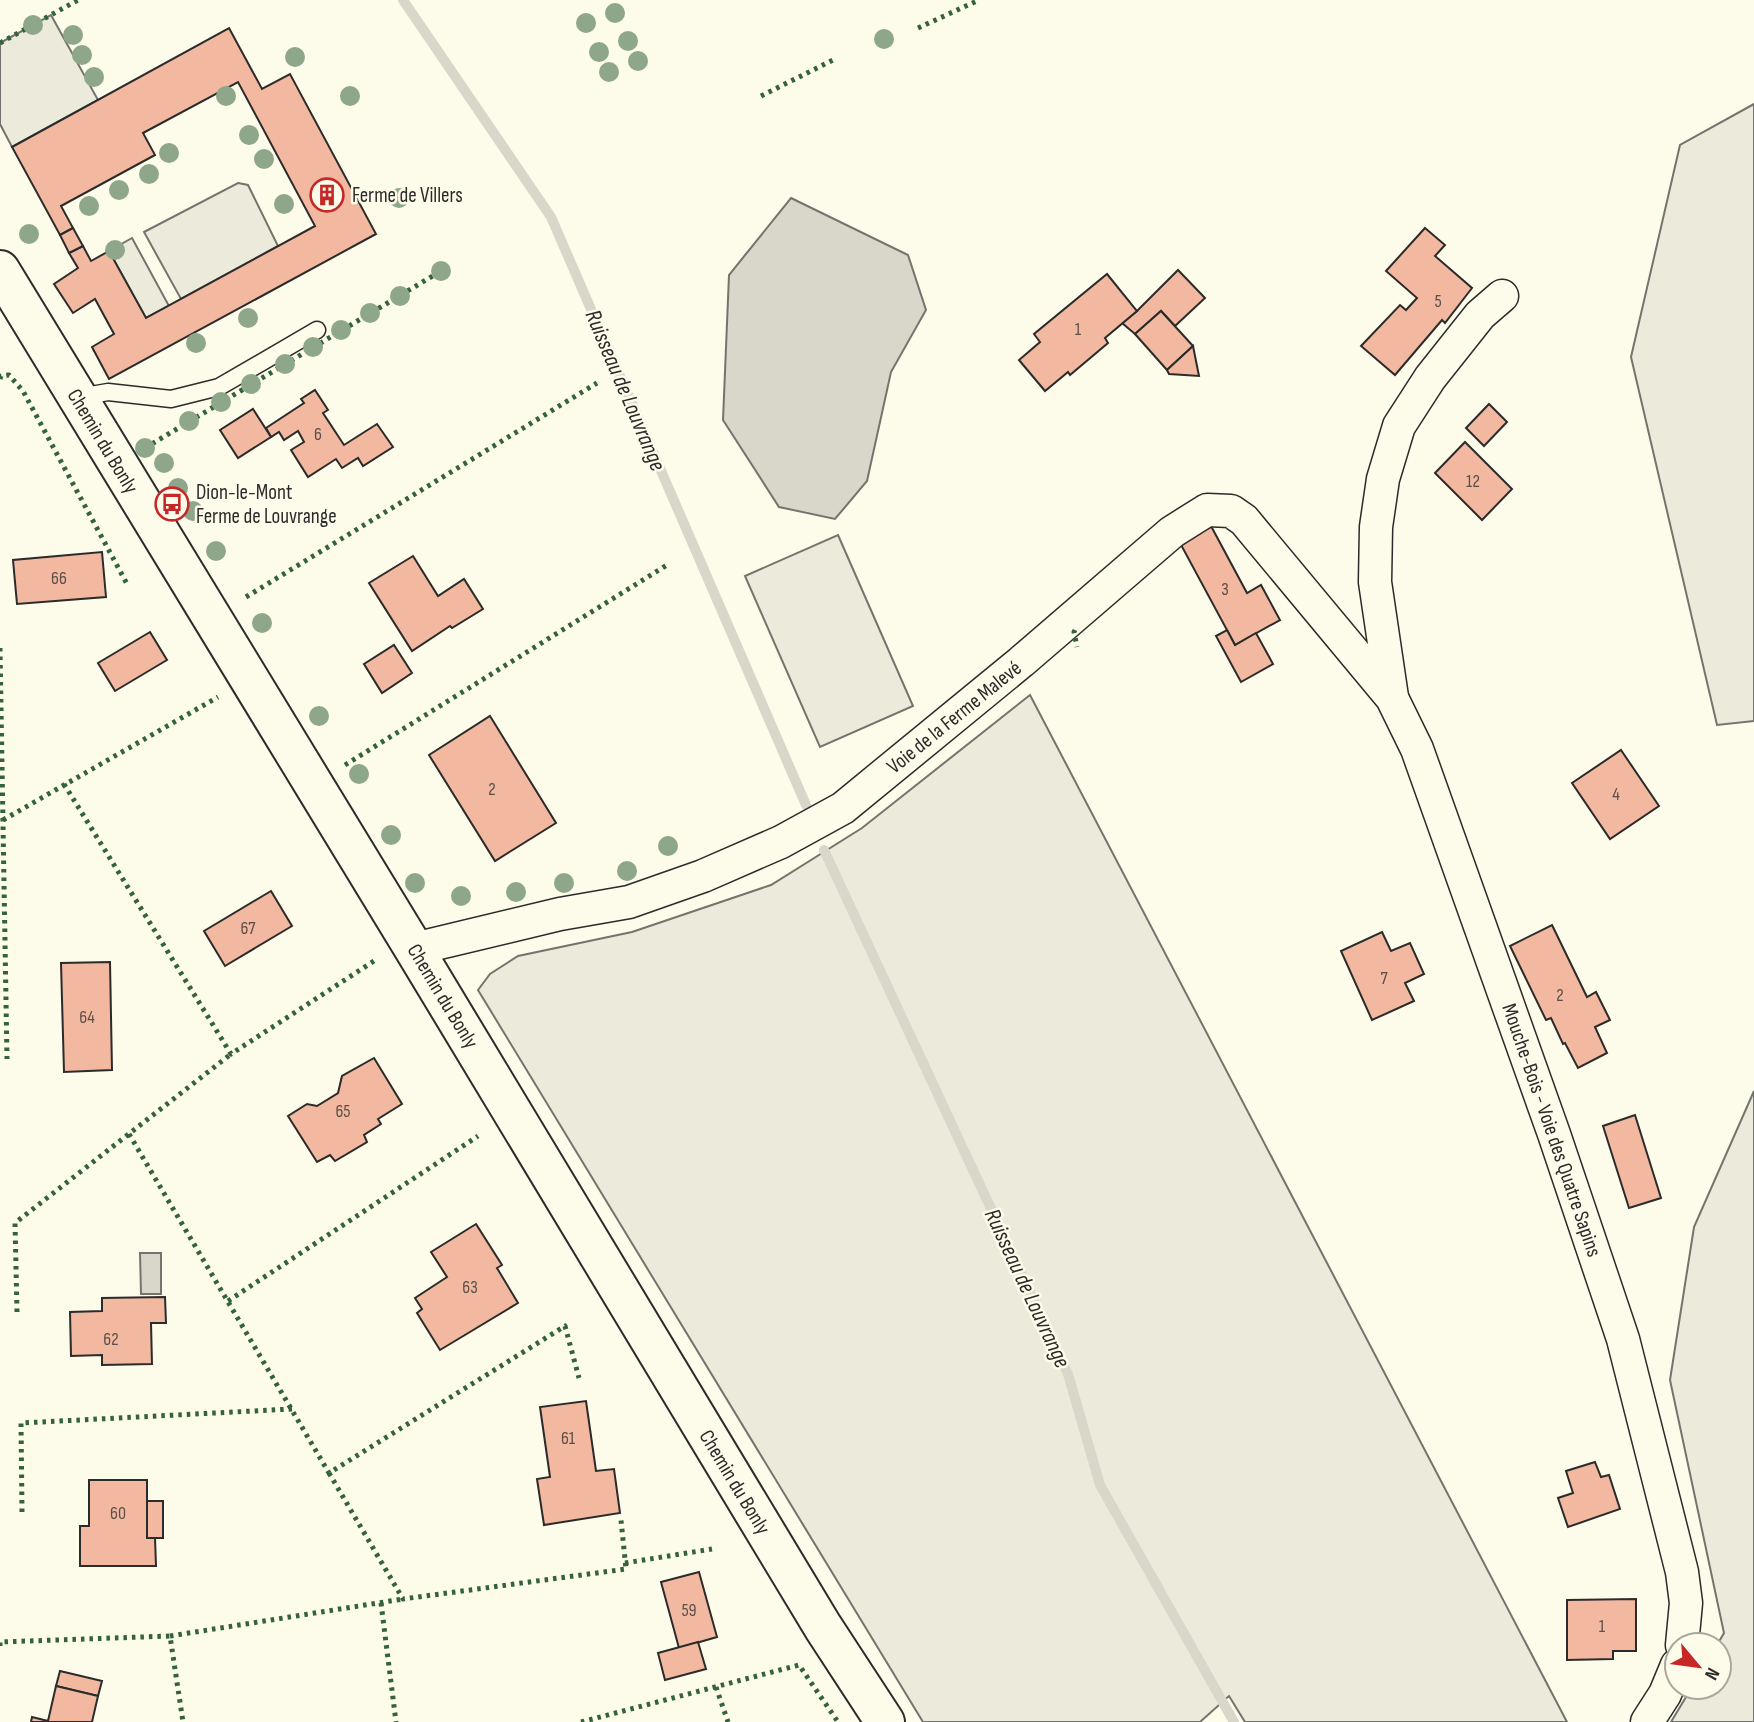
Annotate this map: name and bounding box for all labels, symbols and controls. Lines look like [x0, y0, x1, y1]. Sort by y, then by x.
building icon: Ferme de Villers [308, 176, 346, 214]
place label: Ferme de Villers [352, 183, 463, 208]
house number: 5 [1434, 291, 1442, 312]
water label: Ruisseau de Louvrange [579, 306, 672, 475]
house number: 1 [1075, 319, 1082, 340]
street label: Chemin du Bonly [62, 385, 143, 498]
house number: 6 [314, 424, 322, 445]
house number: 12 [1466, 471, 1480, 492]
place label: Dion-le-Mont Ferme de Louvrange [196, 480, 337, 529]
bus stop icon: Dion-le-Mont Ferme de Louvrange [153, 485, 191, 523]
house number: 66 [51, 568, 67, 589]
house number: 3 [1221, 579, 1229, 600]
street label: Voie de la Ferme Malevé [882, 656, 1027, 779]
house number: 2 [488, 779, 496, 800]
house number: 4 [1612, 784, 1620, 805]
house number: 67 [240, 918, 256, 939]
street label: Chemin du Bonly [402, 940, 483, 1053]
house number: 7 [1380, 968, 1388, 989]
house number: 2 [1556, 985, 1564, 1006]
street label: Mouche-Bois - Voie des Quatre Sapins [1496, 1000, 1607, 1260]
house number: 64 [79, 1007, 95, 1028]
house number: 65 [335, 1101, 351, 1122]
water label: Ruisseau de Louvrange [978, 1204, 1076, 1372]
house number: 63 [462, 1277, 478, 1298]
house number: 62 [103, 1329, 119, 1350]
street label: Chemin du Bonly [694, 1426, 775, 1539]
house number: 61 [561, 1428, 576, 1449]
house number: 60 [110, 1503, 126, 1524]
house number: 59 [681, 1600, 697, 1621]
house number: 1 [1599, 1616, 1606, 1637]
north arrow [1663, 1631, 1733, 1701]
text: N [1699, 1663, 1724, 1684]

